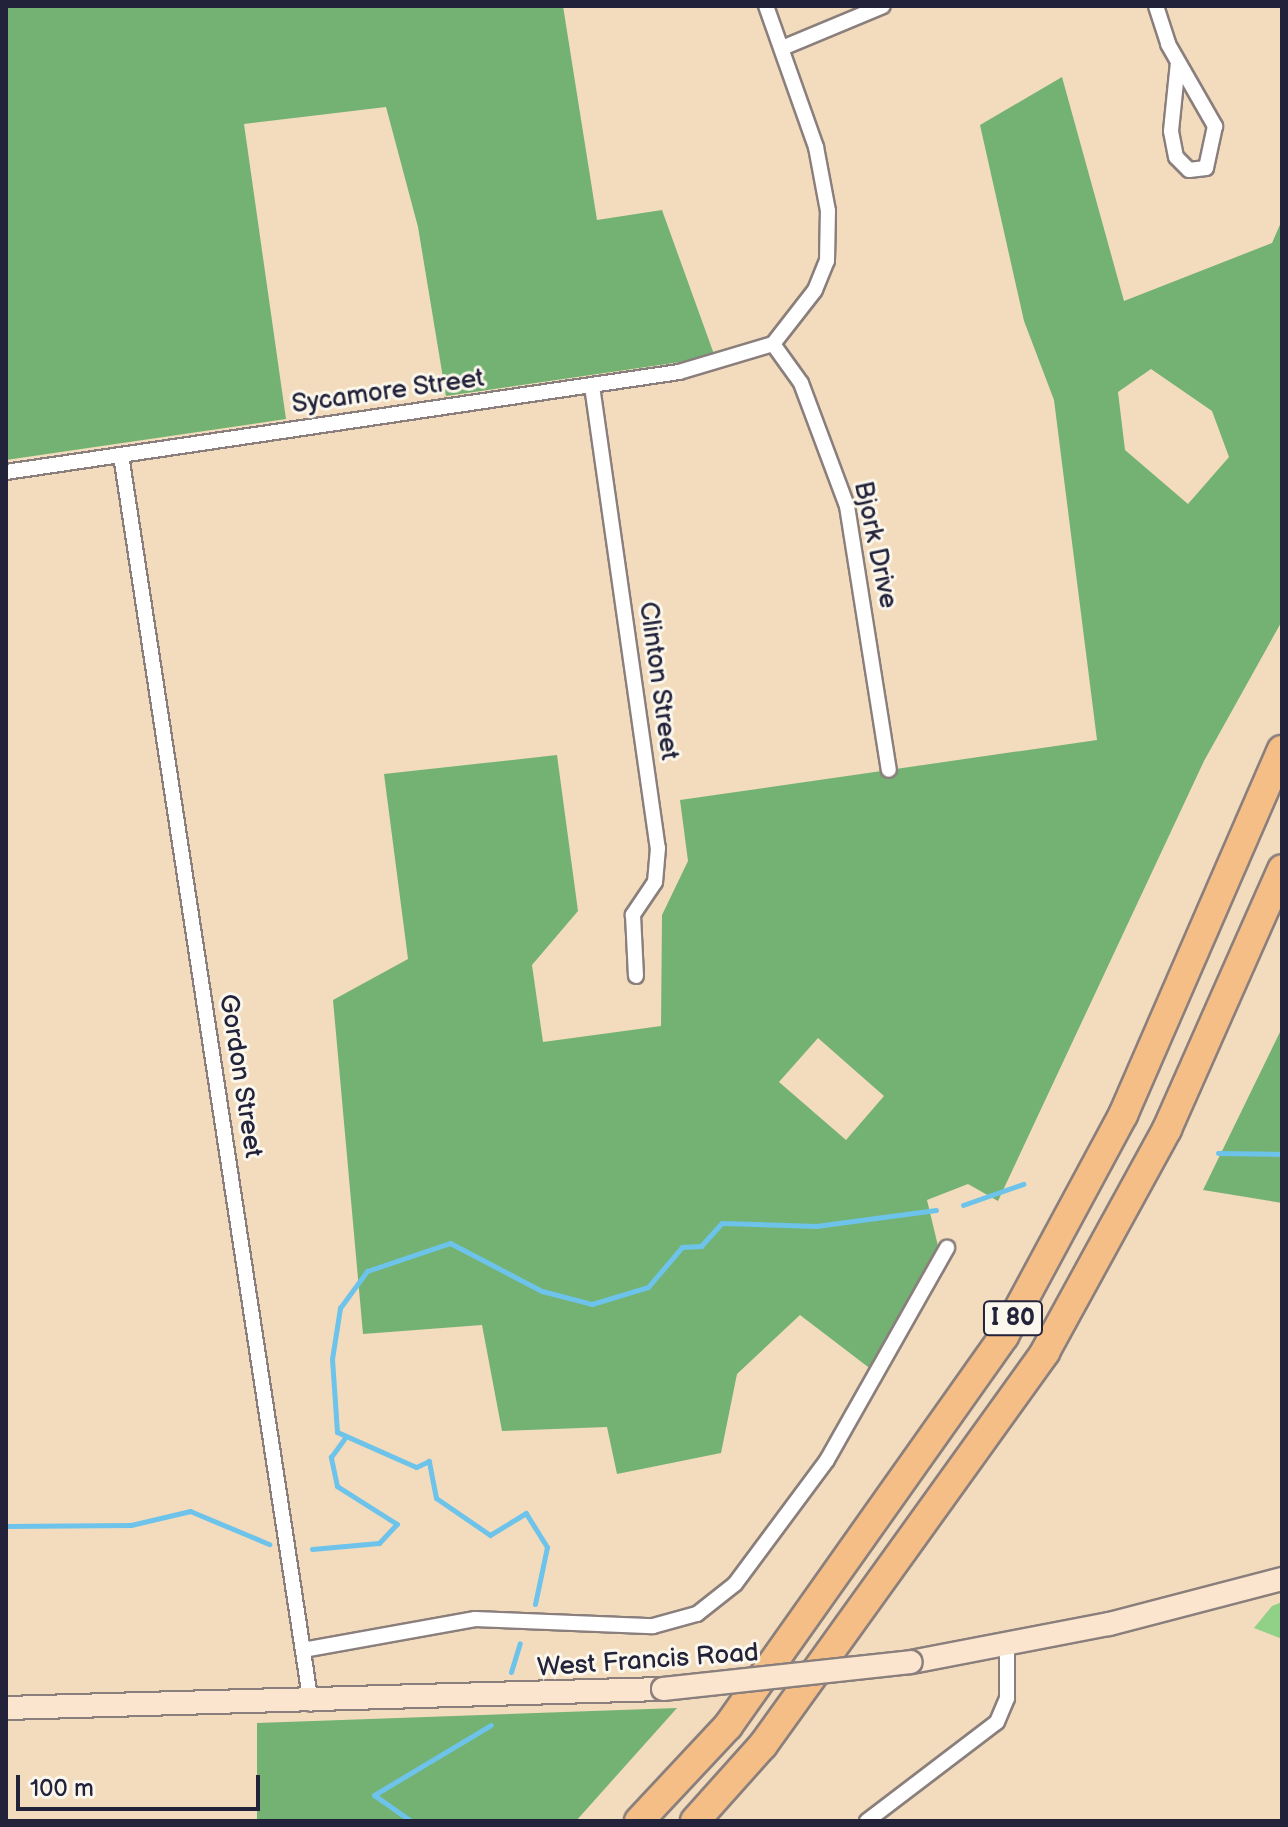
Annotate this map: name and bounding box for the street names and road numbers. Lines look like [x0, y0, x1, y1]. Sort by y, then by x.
street label: Sycamore Street [290, 363, 486, 421]
street label: Bjork Drive [846, 479, 904, 611]
street label: Clinton Street [631, 600, 685, 762]
street label: Gordon Street [212, 992, 268, 1160]
road number: I 80 [981, 1298, 1045, 1338]
street label: West Francis Road [536, 1638, 760, 1684]

